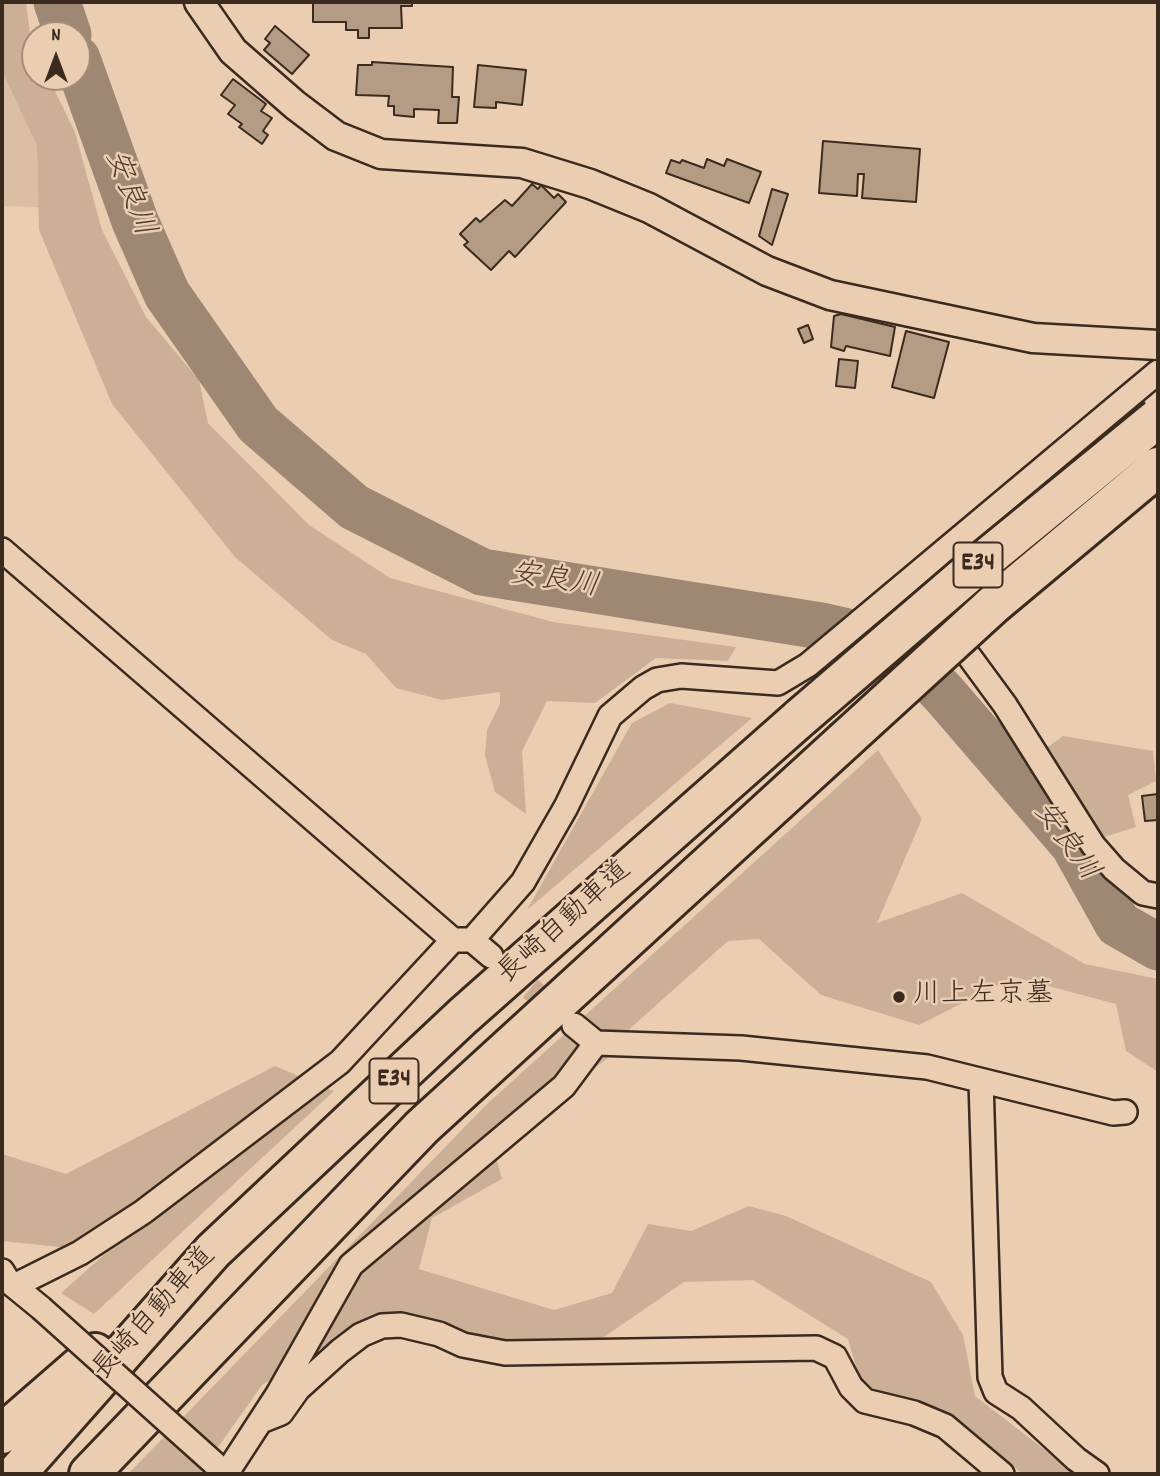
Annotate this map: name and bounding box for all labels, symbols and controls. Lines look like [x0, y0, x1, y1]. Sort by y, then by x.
north arrow [21, 21, 91, 91]
text: N [51, 23, 61, 50]
water label: 安良川 [94, 146, 160, 242]
road number: E34 [954, 542, 1002, 587]
water label: 安良川 [507, 558, 601, 608]
water label: 安良川 [1023, 796, 1105, 890]
street label: 長崎自動車道 [492, 855, 640, 993]
place label: 川上左京墓 [913, 980, 1053, 1014]
marker: 川上左京墓 [891, 989, 907, 1005]
road number: E34 [370, 1058, 418, 1104]
street label: 長崎自動車道 [87, 1241, 225, 1389]

